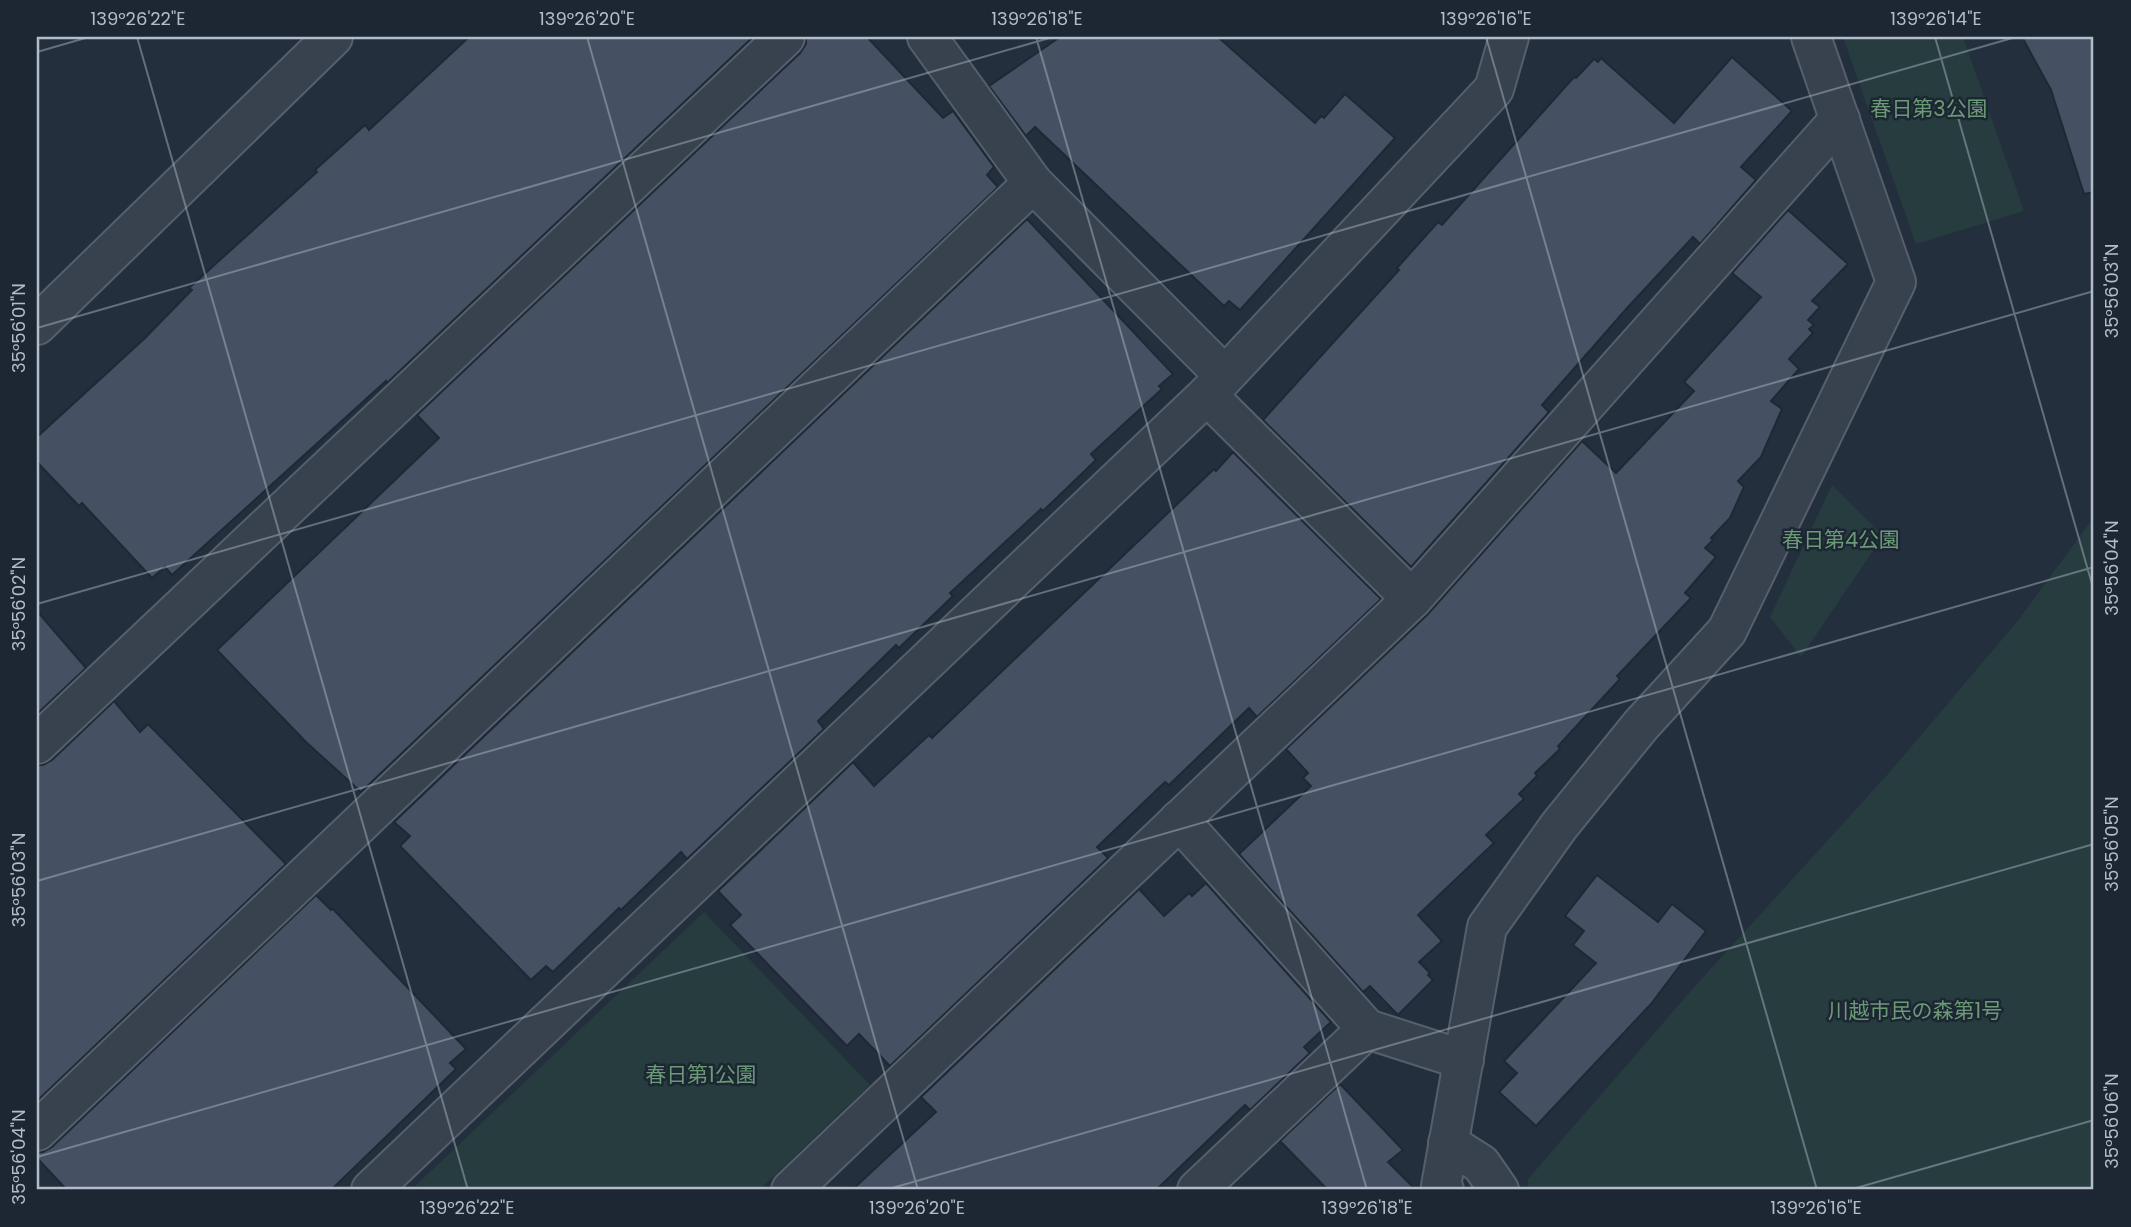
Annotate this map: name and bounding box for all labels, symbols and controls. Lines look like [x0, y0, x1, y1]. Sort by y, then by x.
text: 139°26'22"E [91, 6, 185, 31]
text: 139°26'20"E [539, 6, 635, 31]
text: 139°26'18"E [991, 6, 1083, 31]
text: 139°26'16"E [1440, 6, 1532, 31]
text: 139°26'14"E [1890, 6, 1982, 31]
park label: 春日第3公園 [1870, 94, 1988, 123]
text: 35°56'03"N [2099, 244, 2124, 338]
text: 35°56'01"N [6, 283, 31, 373]
text: 35°56'04"N [2099, 520, 2124, 616]
park label: 春日第4公園 [1782, 525, 1900, 554]
text: 35°56'02"N [6, 557, 31, 651]
text: 35°56'05"N [2099, 796, 2124, 892]
text: 35°56'03"N [6, 833, 31, 927]
park label: 川越市民の森第1号 [1828, 996, 2002, 1025]
park label: 春日第1公園 [645, 1060, 757, 1089]
text: 35°56'06"N [2099, 1073, 2124, 1169]
text: 35°56'04"N [6, 1109, 31, 1205]
text: 139°26'22"E [420, 1195, 514, 1220]
text: 139°26'20"E [869, 1195, 965, 1220]
text: 139°26'18"E [1321, 1195, 1413, 1220]
text: 139°26'16"E [1770, 1195, 1862, 1220]

